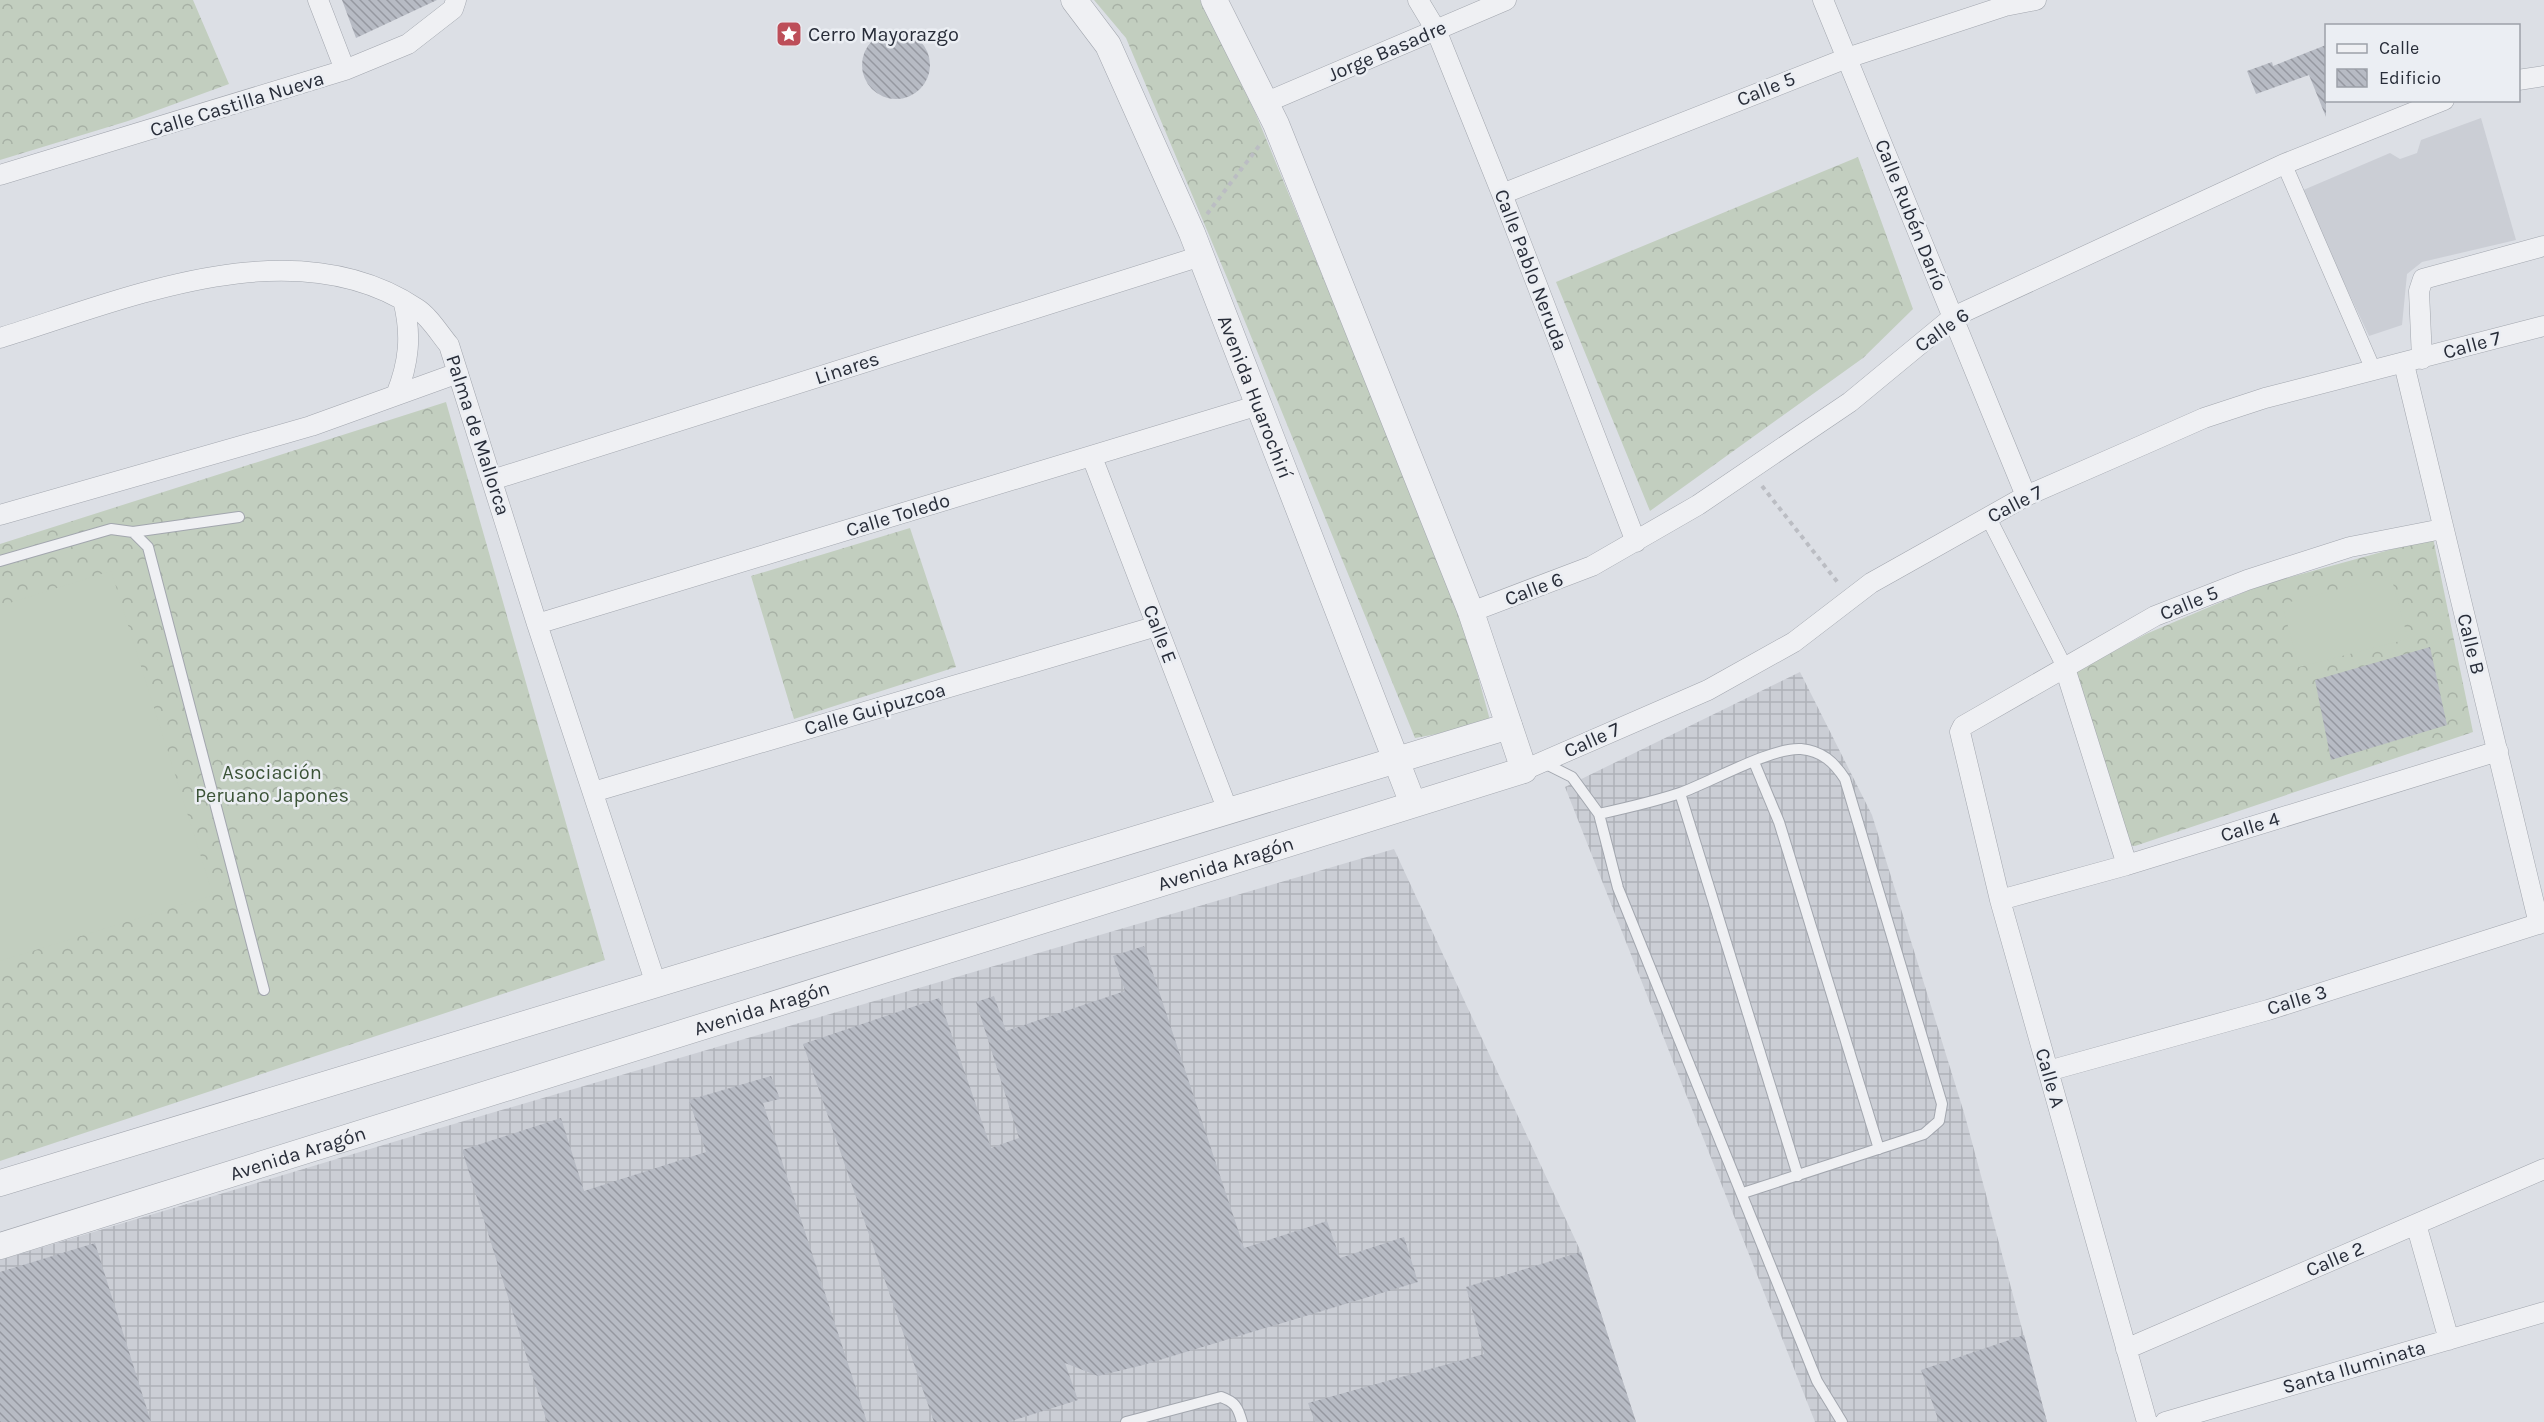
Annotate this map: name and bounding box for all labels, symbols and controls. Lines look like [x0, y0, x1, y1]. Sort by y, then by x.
street label: Jorge Basadre [1324, 16, 1450, 86]
place icon: Cerro Mayorazgo [774, 19, 804, 49]
place label: Cerro Mayorazgo [808, 23, 959, 46]
legend [2325, 24, 2520, 102]
text: Calle [2379, 37, 2419, 59]
street label: Calle Castilla Nueva [147, 67, 327, 141]
street label: Calle 5 [1734, 67, 1798, 111]
text: Edificio [2379, 67, 2441, 89]
street label: Calle Rubén Darío [1870, 136, 1952, 294]
street label: Calle Pablo Neruda [1490, 186, 1572, 354]
street label: Calle 6 [1910, 303, 1974, 357]
street label: Avenida Huarochirí [1213, 312, 1297, 482]
street label: Calle 7 [2441, 326, 2504, 364]
street label: Linares [812, 347, 882, 389]
street label: Palma de Mallorca [441, 352, 515, 518]
street label: Calle 7 [1984, 480, 2047, 528]
street label: Calle Toledo [843, 488, 953, 542]
street label: Calle 6 [1501, 567, 1567, 611]
street label: Calle 5 [2157, 581, 2221, 625]
street label: Calle E [1138, 602, 1182, 666]
street label: Calle B [2452, 611, 2490, 677]
street label: Calle Guipuzcoa [802, 678, 948, 740]
street label: Calle 7 [1560, 717, 1624, 762]
park label: Asociación Peruano Japones [195, 761, 349, 807]
street label: Calle 4 [2218, 807, 2282, 847]
street label: Avenida Aragón [1155, 831, 1296, 895]
street label: Avenida Aragón [691, 976, 833, 1040]
street label: Calle 3 [2264, 980, 2330, 1020]
street label: Calle A [2031, 1046, 2069, 1110]
street label: Avenida Aragón [227, 1121, 369, 1185]
street label: Calle 2 [2302, 1236, 2368, 1282]
street label: Santa Iluminata [2280, 1336, 2428, 1398]

